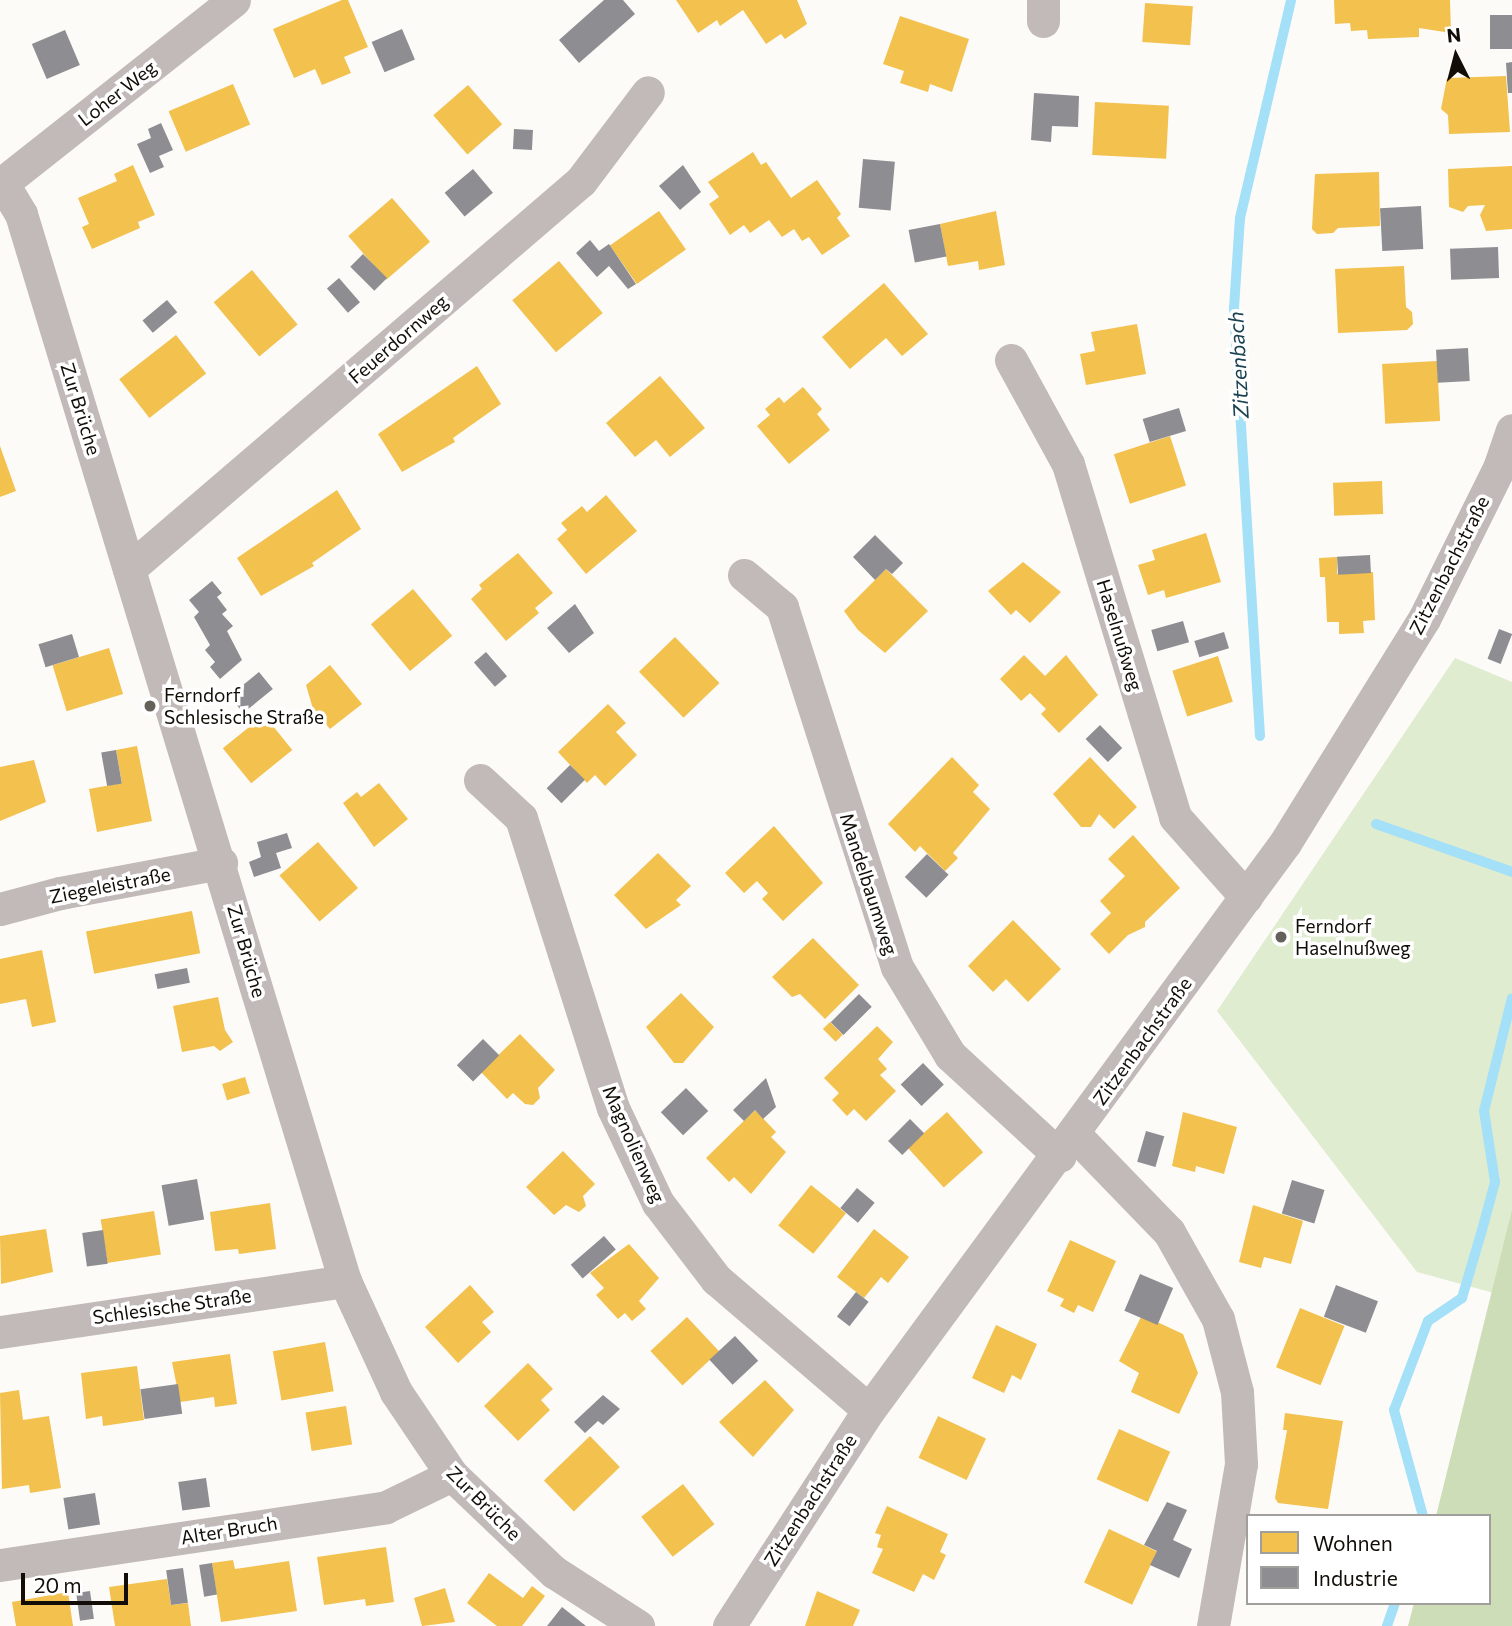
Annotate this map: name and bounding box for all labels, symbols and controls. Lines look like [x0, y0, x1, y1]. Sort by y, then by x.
north arrow [1421, 21, 1491, 91]
text: N [1445, 22, 1462, 47]
street label: Loher Weg [73, 55, 161, 131]
street label: Feuerdornweg [344, 290, 452, 388]
water label: Zitzenbach [1223, 311, 1253, 419]
street label: Zur Brüche [56, 360, 106, 458]
street label: Zitzenbachstraße [1404, 492, 1494, 638]
street label: Haselnußweg [1092, 576, 1148, 694]
place label: Ferndorf Schlesische Straße [164, 684, 324, 728]
marker: Ferndorf Schlesische Straße [142, 698, 158, 714]
street label: Mandelbaumweg [835, 810, 903, 958]
street label: Ziegeleistraße [48, 862, 172, 908]
street label: Zur Brüche [223, 902, 271, 1000]
place label: Ferndorf Haselnußweg [1295, 915, 1411, 959]
marker: Ferndorf Haselnußweg [1273, 929, 1289, 945]
street label: Zitzenbachstraße [1088, 973, 1196, 1109]
street label: Magnolienweg [598, 1082, 670, 1206]
street label: Schlesische Straße [91, 1284, 253, 1328]
street label: Zitzenbachstraße [759, 1430, 861, 1570]
street label: Zur Brüche [442, 1461, 526, 1545]
street label: Alter Bruch [179, 1511, 279, 1549]
legend [1246, 1514, 1491, 1605]
text: Wohnen [1313, 1530, 1393, 1555]
scale bar [24, 1560, 131, 1604]
text: Industrie [1313, 1565, 1398, 1590]
text: 20 m [34, 1572, 82, 1597]

